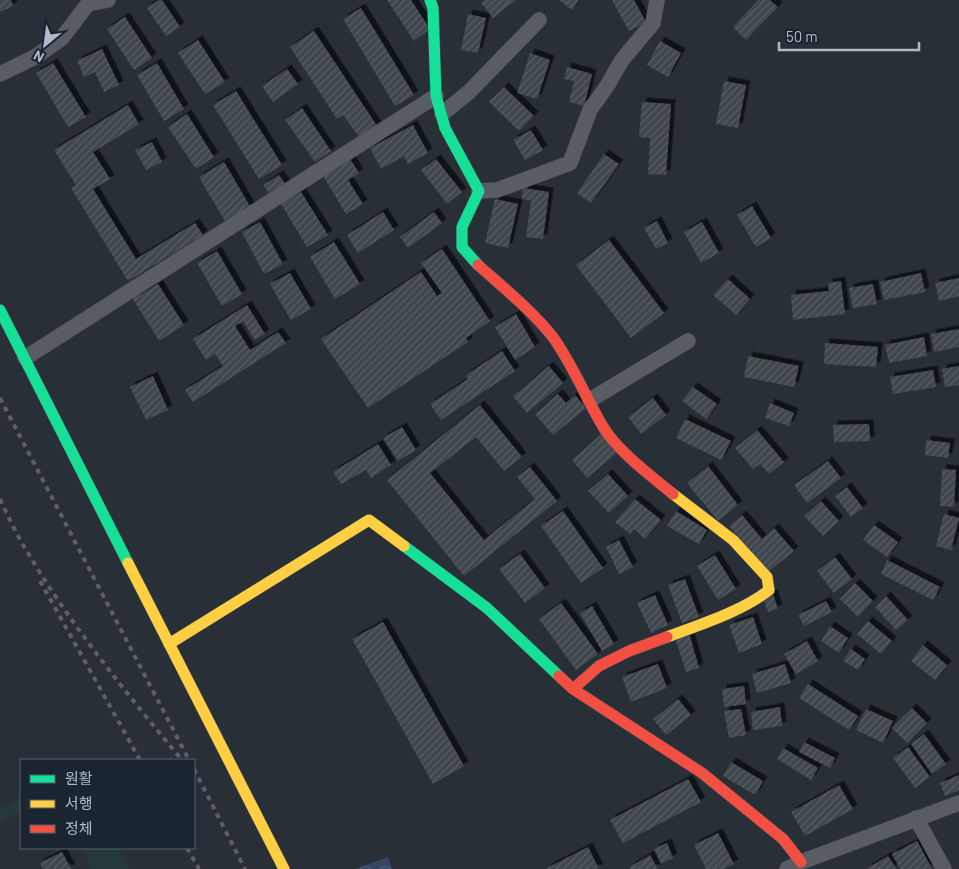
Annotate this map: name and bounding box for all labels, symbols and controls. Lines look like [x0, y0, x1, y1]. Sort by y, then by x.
north arrow [20, 20, 70, 70]
scale bar [779, 20, 919, 52]
text: 50 m [786, 27, 818, 45]
text: N [30, 47, 47, 66]
legend [20, 759, 195, 849]
text: 원활 [65, 769, 93, 787]
text: 서행 [65, 794, 93, 812]
text: 정체 [65, 819, 93, 837]

